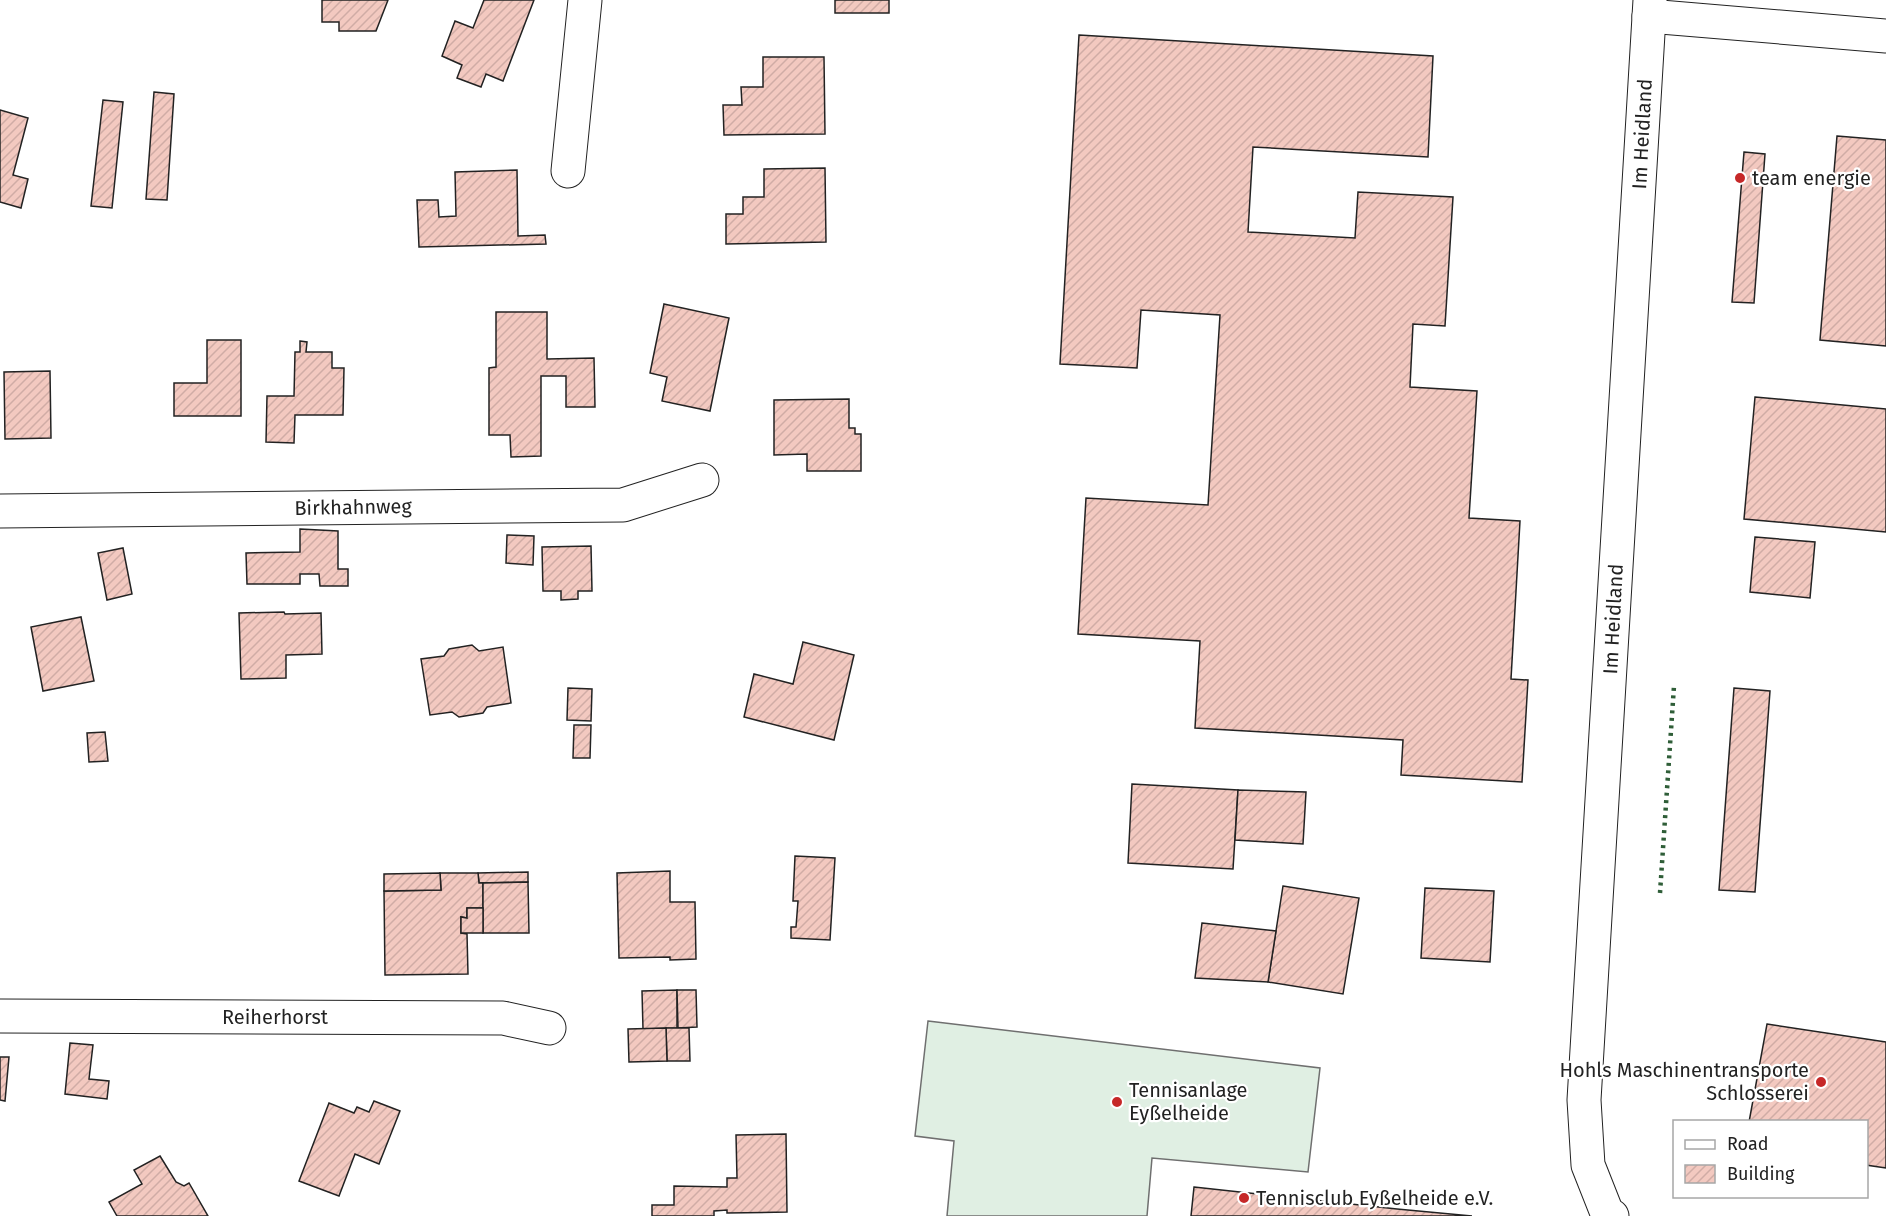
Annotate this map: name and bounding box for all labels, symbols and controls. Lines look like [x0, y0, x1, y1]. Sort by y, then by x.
street label: Im Heidland [1627, 78, 1657, 190]
place label: team energie [1752, 166, 1871, 190]
marker: team energie [1733, 171, 1747, 185]
street label: Birkhahnweg [294, 494, 413, 520]
street label: Im Heidland [1598, 563, 1628, 675]
street label: Reiherhorst [222, 1005, 329, 1029]
place label: Hohls Maschinentransporte Schlosserei [1559, 1058, 1809, 1105]
marker: Hohls Maschinentransporte Schlosserei [1814, 1075, 1828, 1089]
place label: Tennisanlage Eyßelheide [1129, 1078, 1247, 1125]
marker: Tennisanlage Eyßelheide [1110, 1095, 1124, 1109]
legend [1673, 1120, 1868, 1198]
text: Road [1727, 1133, 1769, 1155]
text: Building [1727, 1163, 1795, 1185]
place label: Tennisclub Eyßelheide e.V. [1256, 1186, 1493, 1210]
marker: Tennisclub Eyßelheide e.V. [1237, 1191, 1251, 1205]

